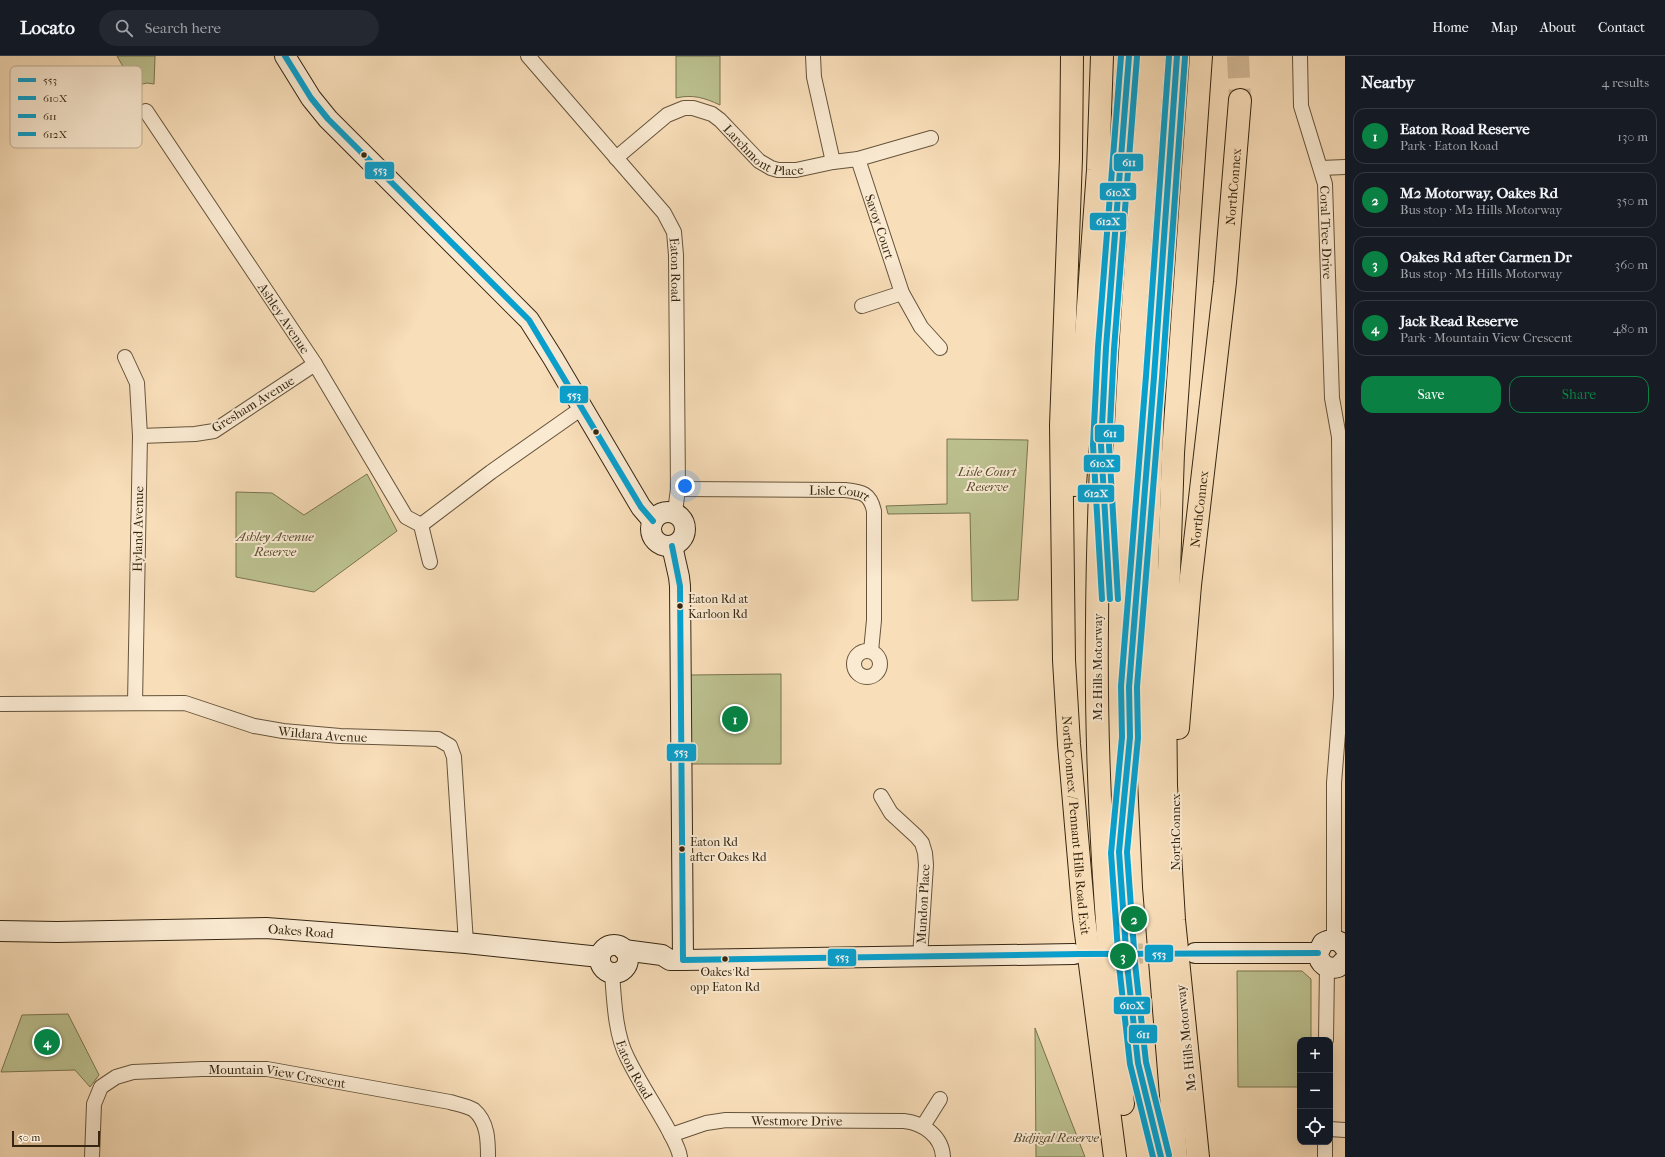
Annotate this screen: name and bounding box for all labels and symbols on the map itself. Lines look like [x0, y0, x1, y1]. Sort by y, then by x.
legend [10, 66, 142, 148]
text: 553 [43, 74, 57, 87]
text: 610X [43, 92, 68, 105]
text: 611 [43, 110, 57, 123]
street label: Larchmont Place [721, 121, 805, 178]
text: 612X [43, 128, 67, 141]
street label: NorthConnex [1222, 148, 1244, 226]
unlabelled marker [359, 150, 369, 160]
line badge: 611 [1113, 153, 1144, 172]
text: 611 [1122, 156, 1136, 169]
line badge: 553 [364, 161, 395, 180]
text: 553 [373, 164, 387, 177]
line badge: 610X [1099, 182, 1137, 201]
street label: Coral Tree Drive [1318, 185, 1336, 280]
text: 610X [1106, 186, 1131, 199]
street label: Savoy Court [862, 192, 898, 261]
line badge: 612X [1089, 212, 1127, 231]
text: 612X [1096, 215, 1120, 228]
street label: Eaton Road [667, 237, 684, 303]
street label: Ashley Avenue [255, 279, 314, 357]
street label: Gresham Avenue [209, 372, 298, 435]
line badge: 553 [559, 385, 589, 404]
text: 553 [567, 389, 581, 402]
line badge: 611 [1094, 424, 1125, 443]
unlabelled marker [591, 427, 601, 437]
text: 611 [1103, 427, 1117, 440]
line badge: 610X [1083, 454, 1121, 473]
text: 610X [1090, 457, 1115, 470]
park label: Lisle Court Reserve [957, 464, 1017, 494]
street label: NorthConnex [1187, 470, 1211, 548]
your location [675, 476, 695, 496]
street label: Lisle Court [809, 482, 874, 504]
line badge: 612X [1077, 484, 1115, 503]
street label: Hyland Avenue [130, 485, 146, 572]
text: 612X [1084, 487, 1108, 500]
park label: Ashley Avenue Reserve [234, 529, 314, 559]
place label: Eaton Rd at Karloon Rd [688, 592, 749, 621]
marker: Eaton Rd at Karloon Rd [675, 601, 685, 611]
street label: M2 Hills Motorway [1090, 612, 1105, 721]
pin: 1 [722, 704, 748, 734]
street label: NorthConnex / Pennant Hills Road Exit [1060, 715, 1094, 936]
street label: Wildara Avenue [276, 723, 368, 744]
line badge: 553 [666, 743, 697, 762]
text: 553 [674, 746, 688, 759]
street label: NorthConnex [1168, 793, 1183, 871]
place label: Eaton Rd after Oakes Rd [690, 835, 767, 864]
marker: Eaton Rd after Oakes Rd [677, 844, 687, 854]
street label: Mundon Place [913, 863, 933, 944]
pin: 2 [1121, 904, 1147, 934]
street label: Oakes Road [267, 921, 335, 941]
pin: 3 [1110, 941, 1136, 971]
line badge: 553 [1144, 944, 1174, 963]
line badge: 553 [827, 948, 857, 967]
text: 553 [1152, 948, 1166, 961]
text: 553 [835, 951, 849, 964]
marker: Oakes Rd opp Eaton Rd [720, 954, 730, 964]
place label: Oakes Rd opp Eaton Rd [690, 965, 760, 994]
street label: M2 Hills Motorway [1173, 983, 1199, 1092]
line badge: 610X [1113, 996, 1151, 1015]
text: 610X [1120, 999, 1145, 1012]
line badge: 611 [1128, 1024, 1158, 1044]
pin: 4 [34, 1027, 60, 1057]
text: 611 [1136, 1028, 1150, 1041]
street label: Eaton Road [613, 1038, 656, 1102]
street label: Mountain View Crescent [208, 1061, 347, 1091]
street label: Westmore Drive [750, 1113, 843, 1128]
scale bar [12, 1129, 100, 1148]
park label: Bidjigal Reserve [1012, 1130, 1100, 1145]

